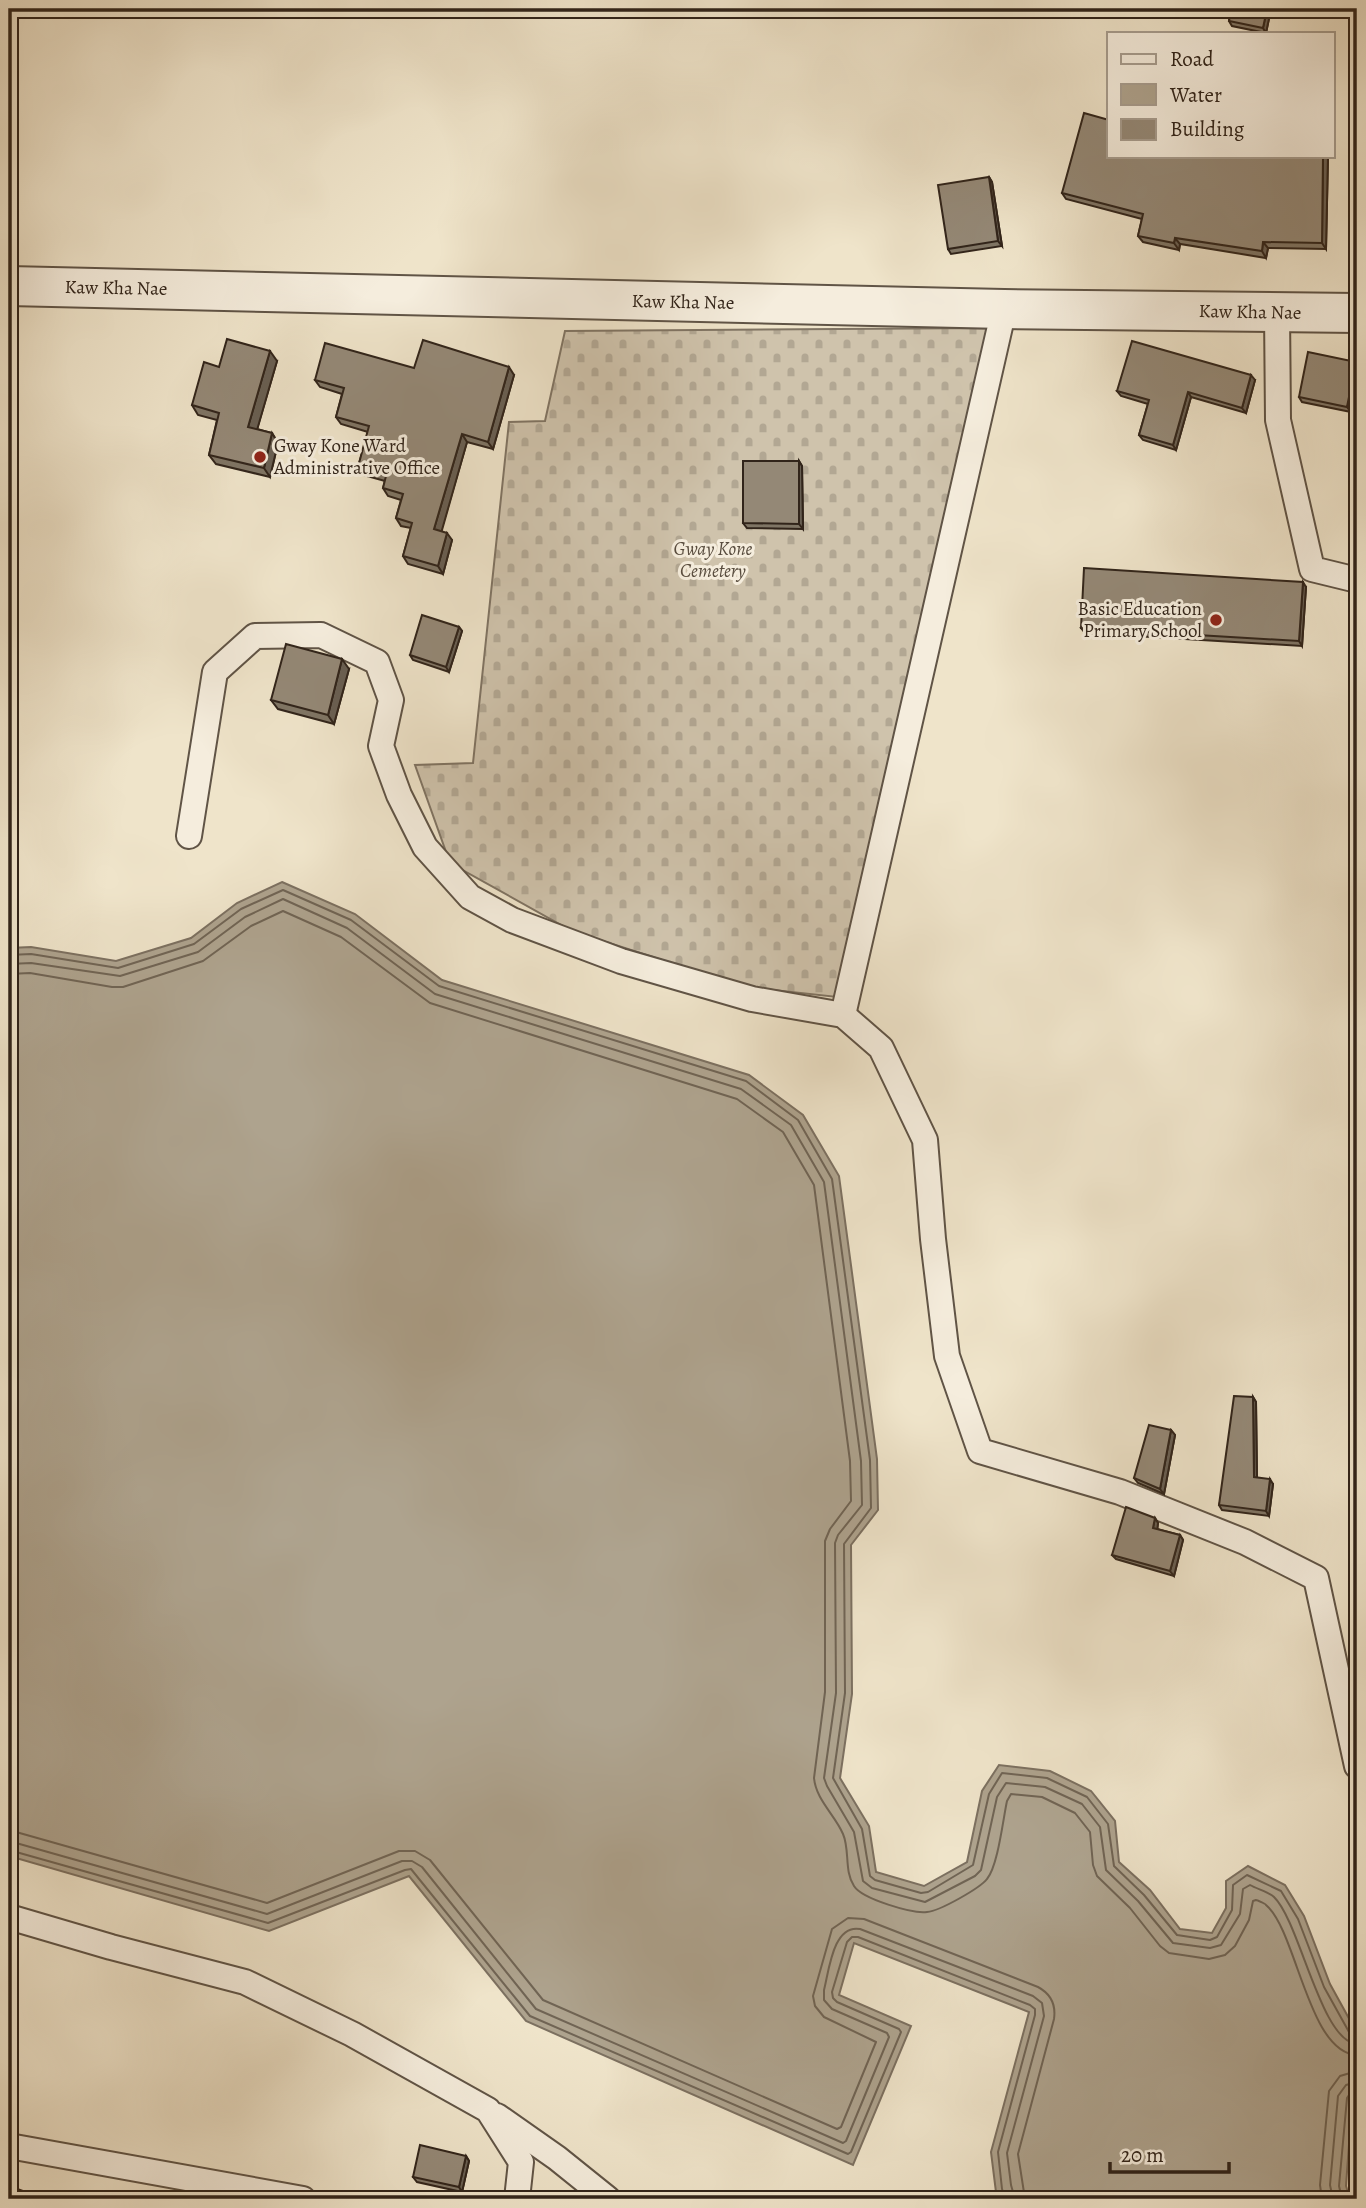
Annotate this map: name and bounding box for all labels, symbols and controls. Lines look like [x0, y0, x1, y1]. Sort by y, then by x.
legend [1107, 32, 1334, 158]
text: Road [1170, 45, 1214, 73]
text: Water [1169, 81, 1222, 109]
text: Building [1170, 115, 1245, 143]
street label: Kaw Kha Nae [64, 274, 168, 302]
street label: Kaw Kha Nae [631, 288, 735, 316]
street label: Kaw Kha Nae [1198, 298, 1302, 326]
place label: Gway Kone Ward Administrative Office [273, 433, 440, 481]
marker: Gway Kone Ward Administrative Office [252, 449, 268, 465]
park label: Gway Kone Cemetery [674, 536, 753, 584]
place label: Basic Education Primary School [1078, 596, 1202, 644]
marker: Basic Education Primary School [1208, 612, 1224, 628]
scale bar [1110, 2131, 1230, 2175]
text: 20 m [1121, 2141, 1164, 2169]

